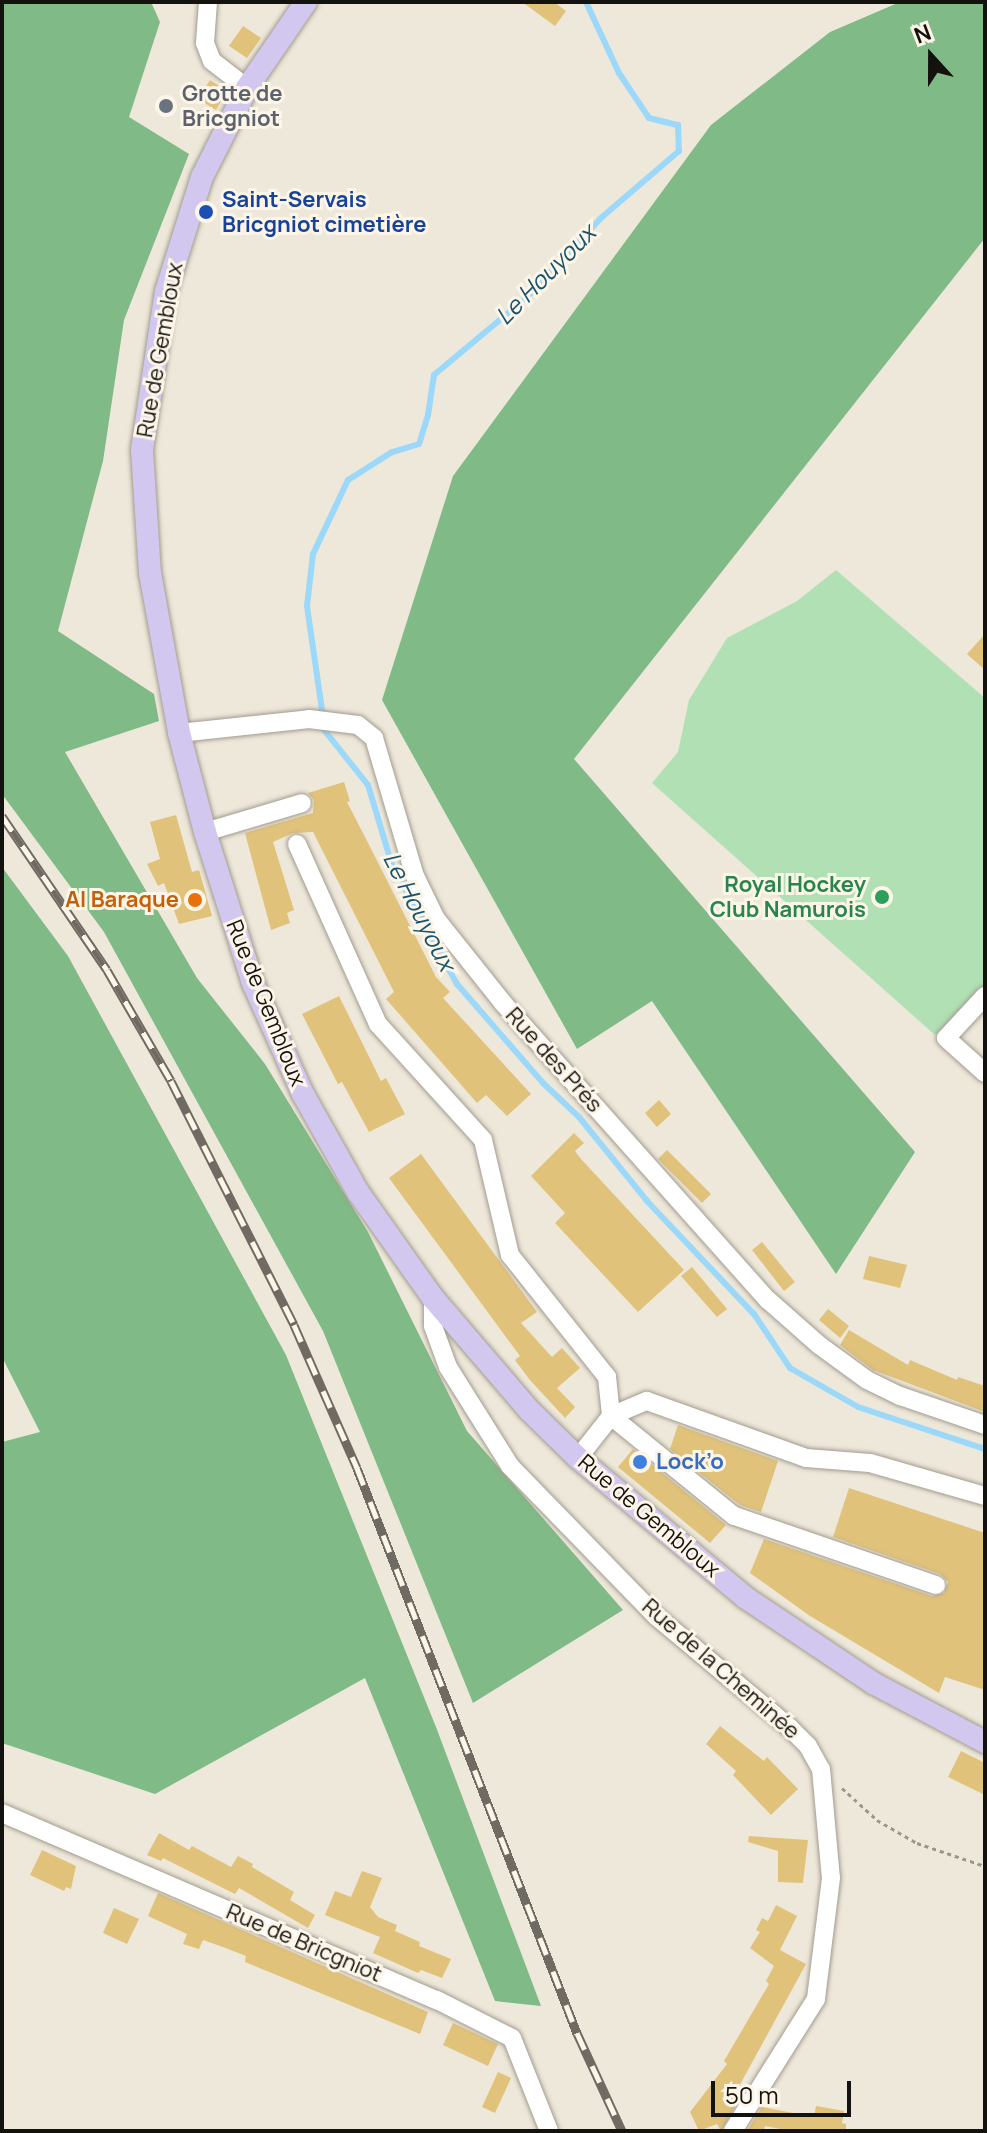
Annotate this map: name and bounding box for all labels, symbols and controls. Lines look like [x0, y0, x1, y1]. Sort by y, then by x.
north arrow [891, 16, 971, 96]
text: N [910, 17, 935, 50]
place label: Grotte de Bricgniot [182, 80, 282, 132]
marker: Grotte de Bricgniot [157, 97, 175, 115]
place label: Saint-Servais Bricgniot cimetière [222, 186, 427, 238]
marker: Saint-Servais Bricgniot cimetière [197, 203, 215, 221]
water label: Le Houyoux [489, 218, 601, 330]
street label: Rue de Gembloux [132, 261, 188, 439]
water label: Le Houyoux [378, 847, 462, 975]
place label: Royal Hockey Club Namurois [710, 871, 866, 922]
place label: Al Baraque [65, 887, 179, 913]
marker: Royal Hockey Club Namurois [873, 888, 891, 906]
marker: Al Baraque [186, 891, 204, 909]
street label: Rue de Gembloux [221, 916, 311, 1090]
street label: Rue des Prés [500, 1002, 608, 1118]
street label: Rue de Gembloux [573, 1449, 725, 1583]
place label: Lock’o [656, 1449, 724, 1475]
marker: Lock’o [631, 1453, 649, 1471]
street label: Rue de la Cheminée [637, 1593, 805, 1745]
street label: Rue de Bricgniot [222, 1898, 386, 1988]
scale bar [715, 2065, 855, 2115]
text: 50 m [725, 2078, 779, 2111]

